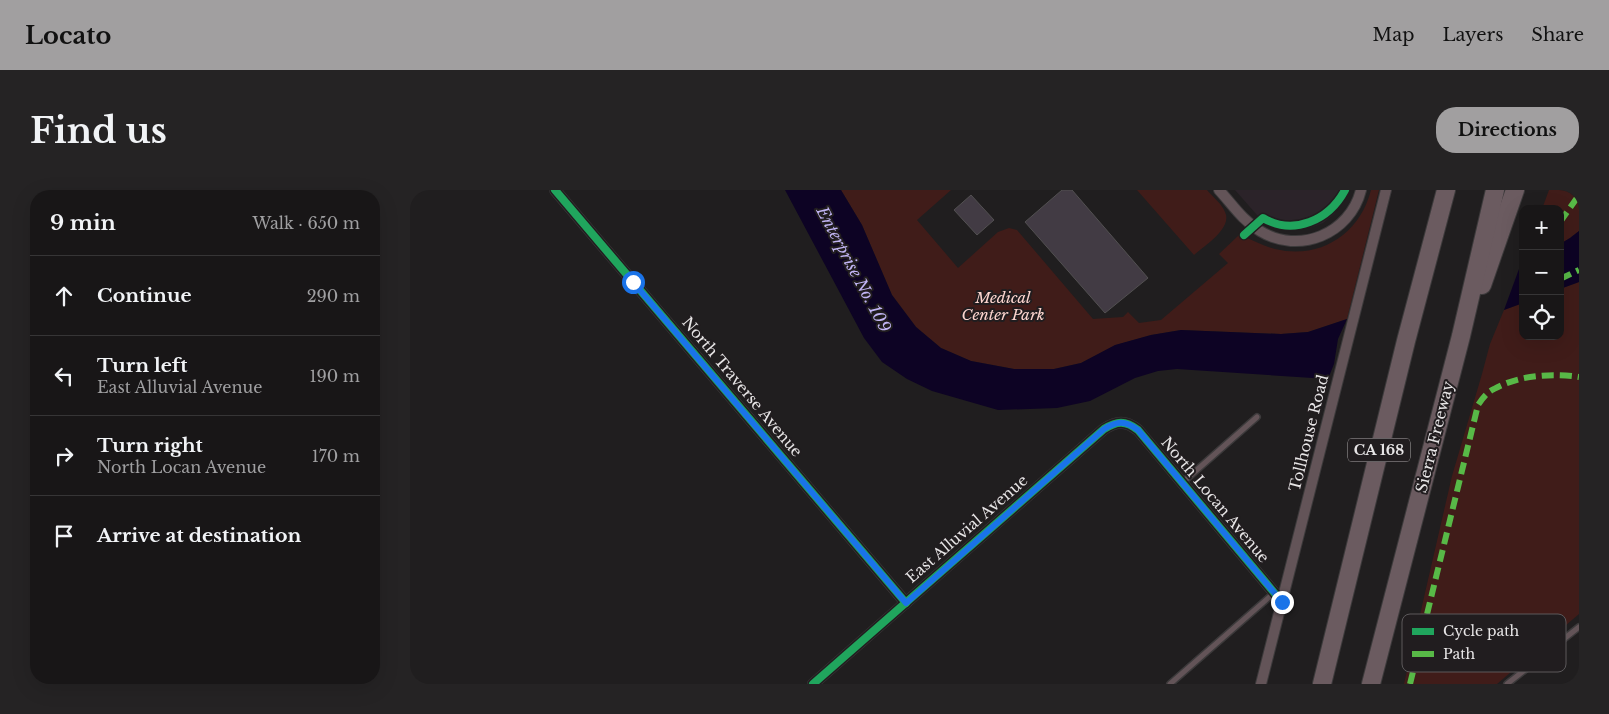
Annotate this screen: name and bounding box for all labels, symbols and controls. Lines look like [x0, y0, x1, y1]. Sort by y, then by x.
text: Locato [25, 21, 111, 50]
text: Map [1373, 24, 1414, 46]
text: Layers [1442, 24, 1503, 46]
text: Share [1531, 24, 1584, 46]
button: Directions [1436, 107, 1579, 153]
text: Find us [30, 109, 167, 152]
water label: Enterprise No. 109 [812, 202, 896, 335]
map controls [1519, 205, 1564, 340]
button: + [1519, 205, 1564, 250]
text: 9 min [50, 210, 116, 236]
text: Walk · 650 m [253, 213, 360, 233]
button: − [1519, 250, 1564, 295]
route start [622, 271, 645, 294]
icon: ahead [50, 282, 78, 310]
text: Continue [97, 284, 192, 307]
text: 290 m [307, 286, 360, 306]
park label: Medical Center Park [962, 288, 1044, 324]
button: locate [1519, 295, 1564, 340]
street label: North Traverse Avenue [678, 313, 806, 461]
text: Turn left [97, 354, 188, 377]
icon: left [50, 362, 78, 390]
text: 190 m [309, 366, 360, 386]
street label: Tollhouse Road [1285, 372, 1332, 493]
text: East Alluvial Avenue [97, 377, 262, 397]
street label: Sierra Freeway [1411, 379, 1458, 495]
street label: North Locan Avenue [1157, 433, 1274, 567]
text: Turn right [97, 434, 203, 457]
road number: CA 168 [1348, 438, 1410, 462]
icon: right [50, 442, 78, 470]
text: 170 m [312, 446, 360, 466]
text: North Locan Avenue [97, 457, 266, 477]
street label: East Alluvial Avenue [902, 471, 1031, 587]
icon: arrive [50, 522, 78, 550]
text: Arrive at destination [97, 524, 301, 547]
route end [1271, 591, 1294, 614]
legend [1402, 614, 1566, 672]
text: Cycle path [1443, 622, 1520, 640]
text: Path [1443, 645, 1475, 663]

